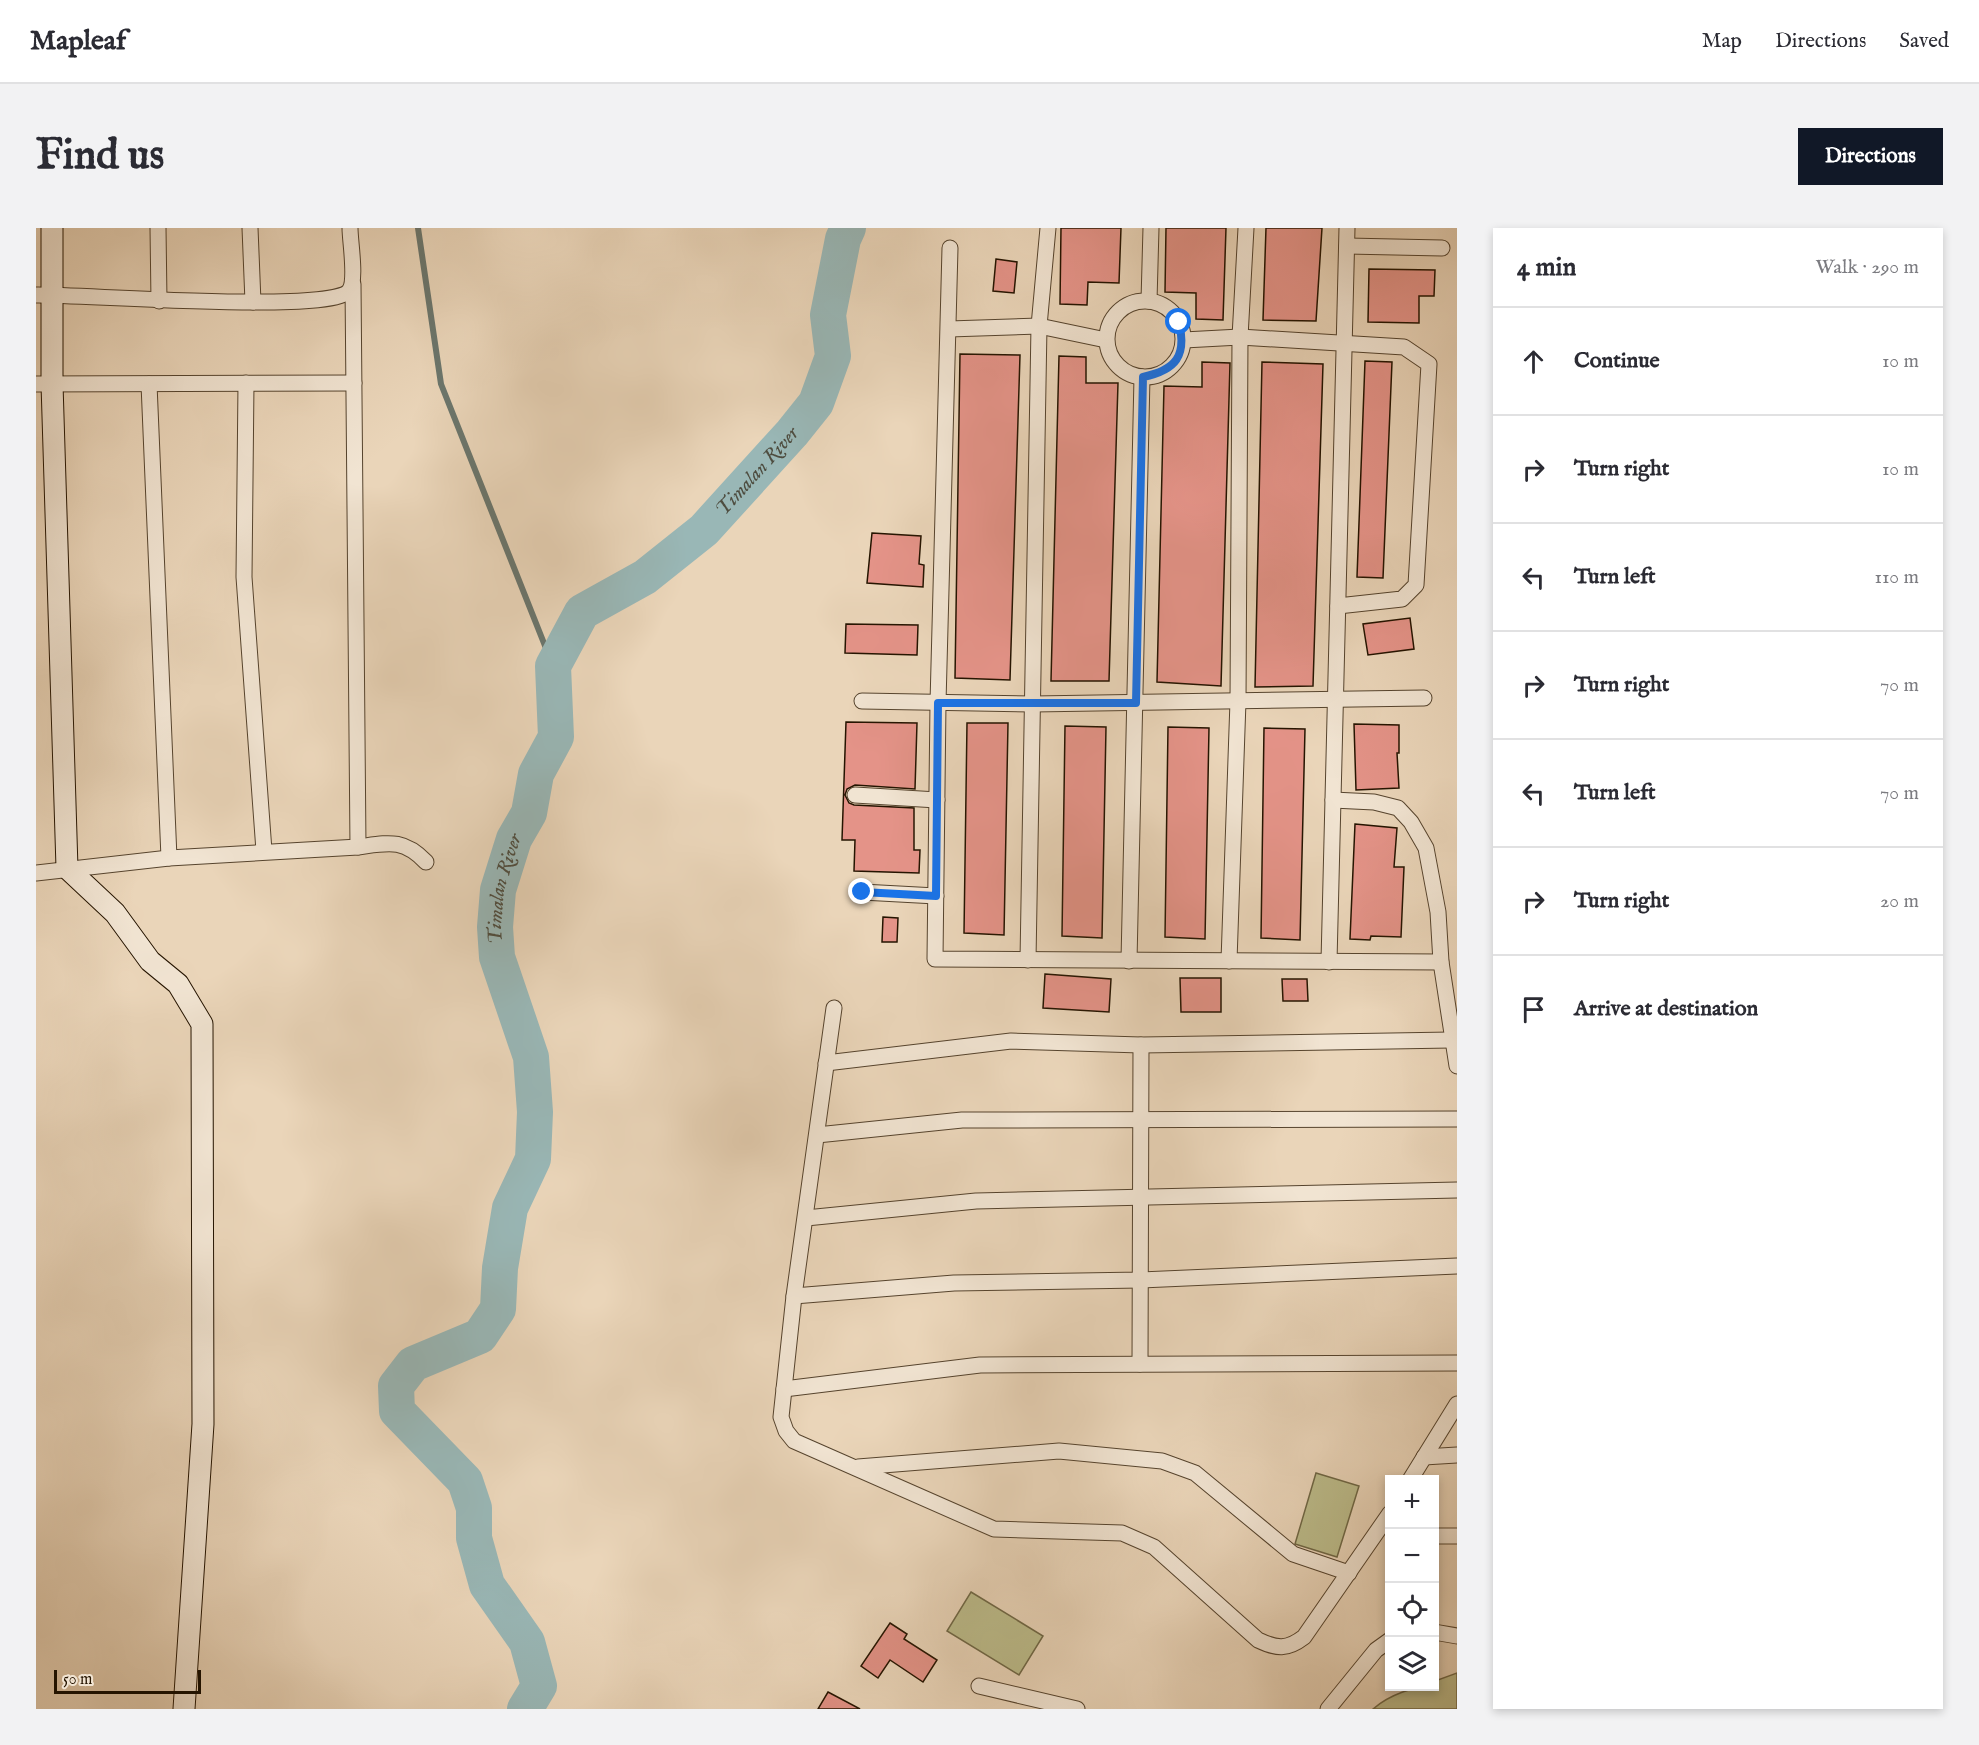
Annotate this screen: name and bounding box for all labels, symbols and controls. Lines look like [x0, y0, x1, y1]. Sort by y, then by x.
text: Mapleaf [30, 24, 126, 59]
text: Map [1702, 28, 1742, 55]
text: Directions [1775, 28, 1866, 55]
text: Saved [1899, 28, 1949, 55]
button: Directions [1798, 128, 1943, 185]
text: Find us [36, 130, 164, 183]
text: 4 min [1517, 251, 1576, 284]
text: Walk · 290 m [1815, 255, 1919, 280]
route start [1165, 308, 1191, 334]
icon: ahead [1517, 345, 1550, 378]
text: Continue [1574, 347, 1660, 375]
text: 10 m [1882, 349, 1919, 374]
water label: Timalan River [710, 421, 805, 521]
icon: right [1517, 453, 1550, 486]
text: Turn right [1574, 455, 1669, 483]
text: 10 m [1882, 457, 1919, 482]
icon: left [1517, 561, 1550, 594]
text: Turn left [1574, 563, 1656, 591]
text: 110 m [1875, 565, 1919, 590]
icon: right [1517, 669, 1550, 702]
text: Turn right [1574, 671, 1669, 699]
text: 70 m [1880, 673, 1919, 698]
icon: left [1517, 777, 1550, 810]
text: Turn left [1574, 779, 1656, 807]
text: 70 m [1880, 781, 1919, 806]
water label: Timalan River [482, 828, 528, 945]
route end [848, 878, 874, 904]
icon: right [1517, 885, 1550, 918]
text: Turn right [1574, 887, 1669, 915]
text: 20 m [1880, 889, 1919, 914]
icon: arrive [1517, 993, 1550, 1026]
text: Arrive at destination [1574, 995, 1758, 1023]
map controls [1385, 1475, 1439, 1691]
button: + [1385, 1475, 1439, 1529]
button: − [1385, 1529, 1439, 1583]
button: locate [1385, 1583, 1439, 1637]
button: layers [1385, 1637, 1439, 1691]
scale bar [54, 1667, 201, 1694]
text: 50 m [63, 1670, 92, 1690]

